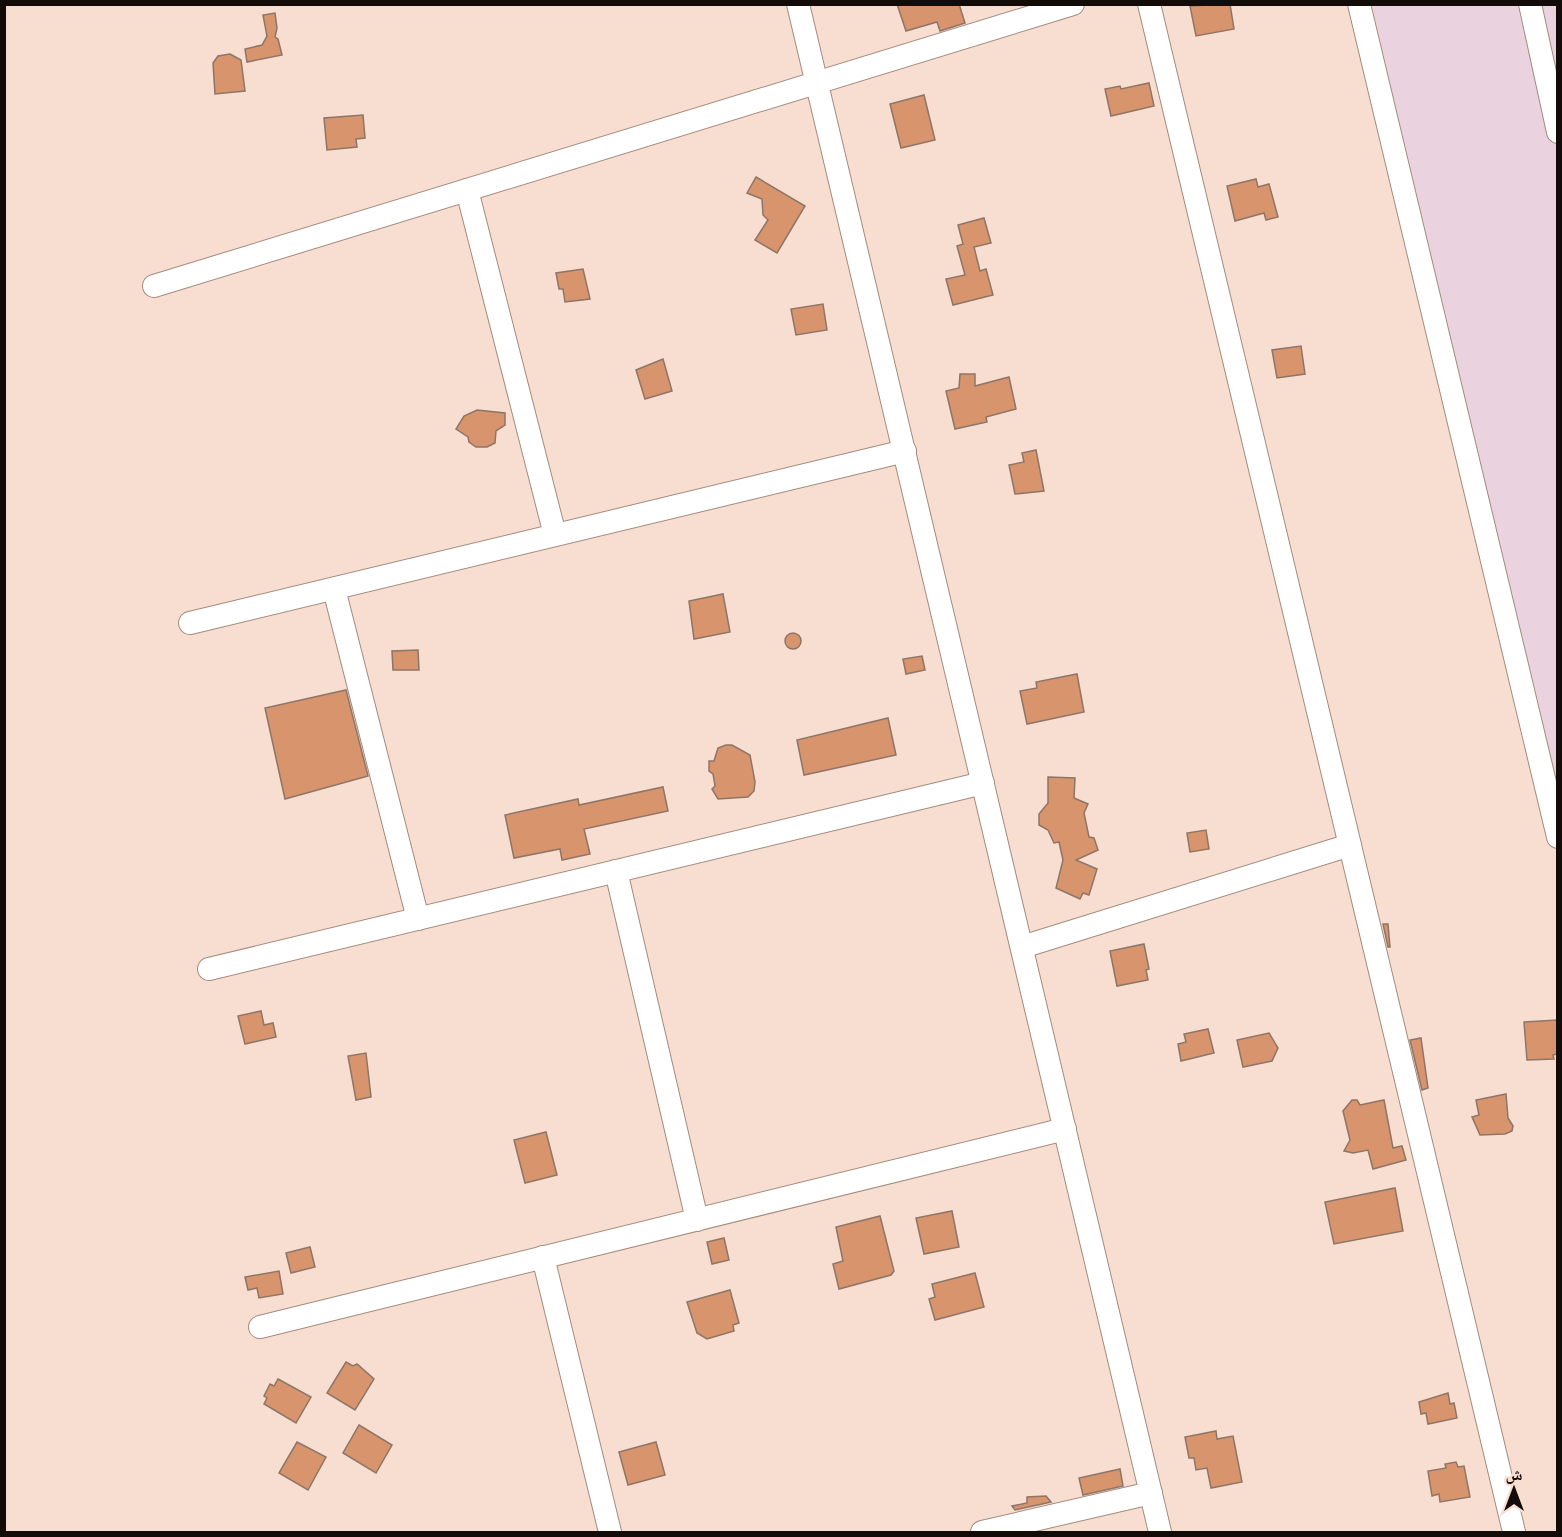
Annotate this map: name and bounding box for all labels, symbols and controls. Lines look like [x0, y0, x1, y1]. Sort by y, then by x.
north arrow [1484, 1459, 1544, 1519]
text: ش [1506, 1463, 1523, 1485]

